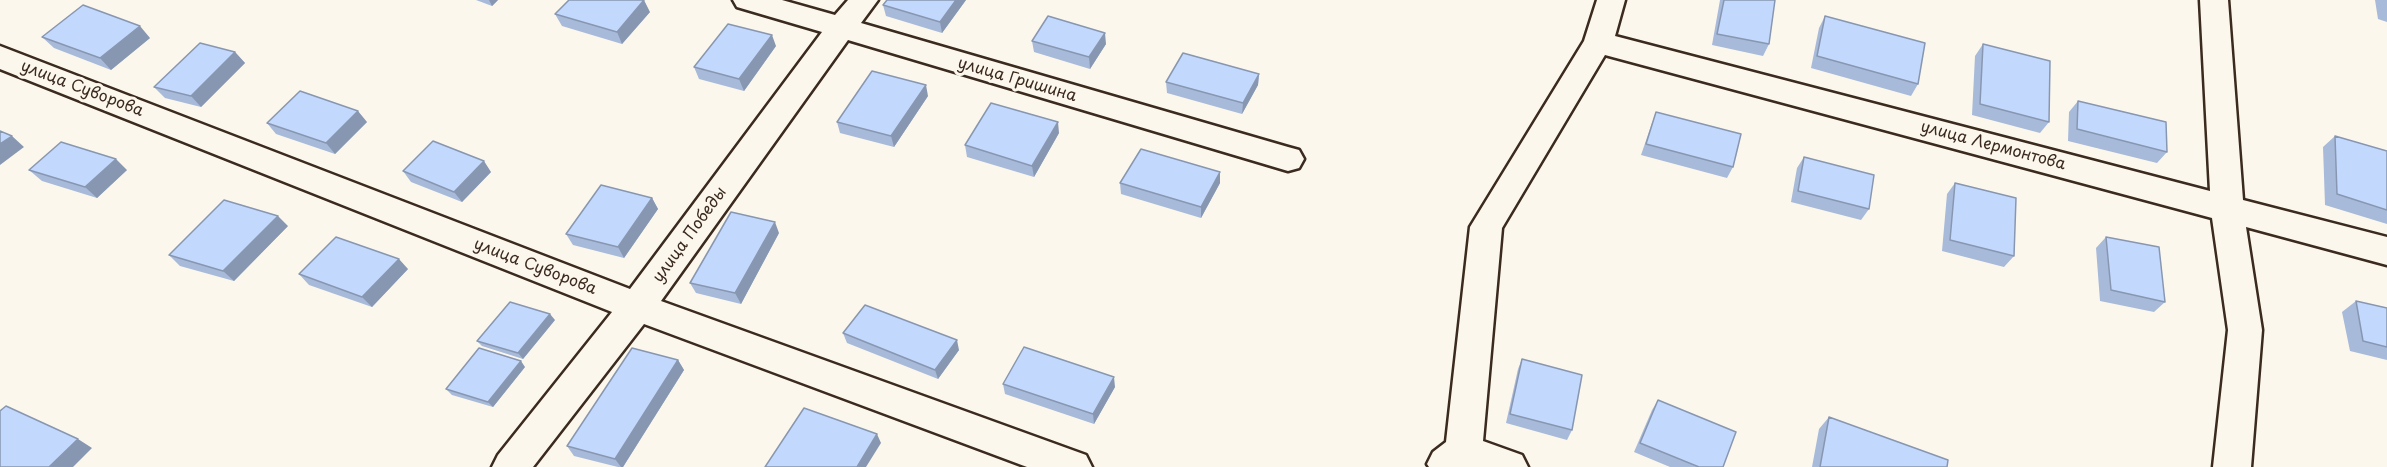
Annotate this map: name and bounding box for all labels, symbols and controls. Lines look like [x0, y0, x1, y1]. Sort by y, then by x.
street label: улица Гришина [955, 54, 1079, 106]
street label: улица Суворова [18, 57, 146, 121]
street label: улица Лермонтова [1918, 117, 2068, 175]
street label: улица Победы [649, 183, 731, 287]
street label: улица Суворова [471, 235, 599, 299]

